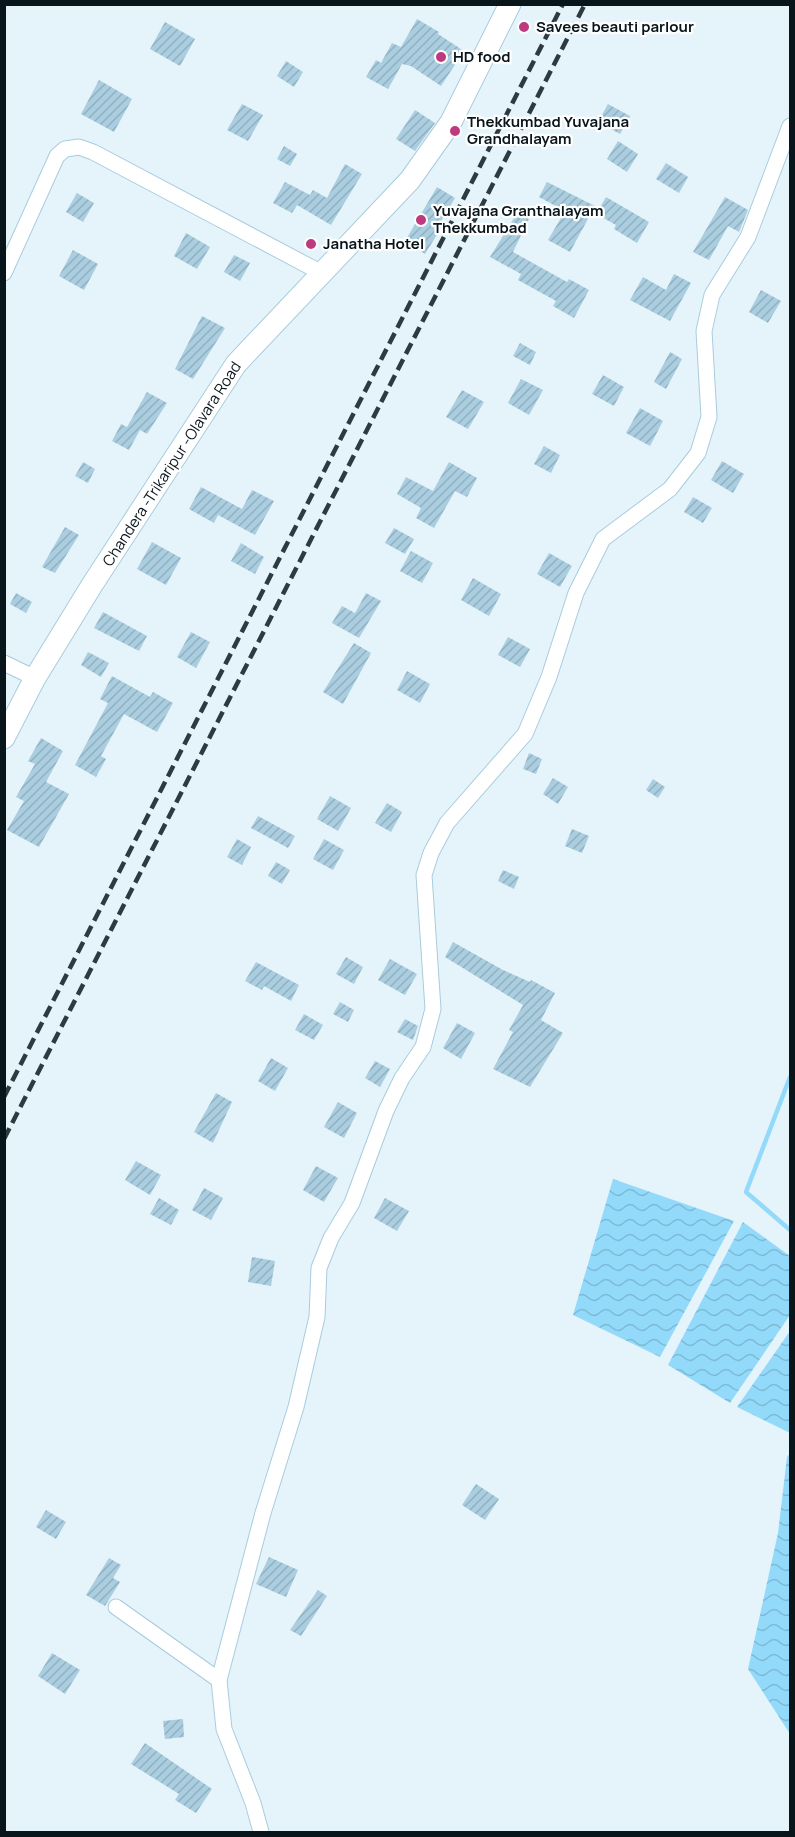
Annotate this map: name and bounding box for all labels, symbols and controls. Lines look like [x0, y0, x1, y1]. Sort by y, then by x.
place label: Savees beauti parlour [536, 16, 694, 37]
marker: Savees beauti parlour [517, 20, 531, 34]
place label: HD food [453, 46, 511, 67]
marker: HD food [434, 50, 448, 64]
place label: Thekkumbad Yuvajana Grandhalayam [467, 111, 629, 149]
marker: Thekkumbad Yuvajana Grandhalayam [448, 124, 462, 138]
place label: Yuvajana Granthalayam Thekkumbad [433, 200, 603, 238]
marker: Yuvajana Granthalayam Thekkumbad [414, 213, 428, 227]
place label: Janatha Hotel [323, 233, 424, 254]
marker: Janatha Hotel [304, 237, 318, 251]
street label: Chandera -Trikaripur -Olavara Road [97, 357, 246, 570]

